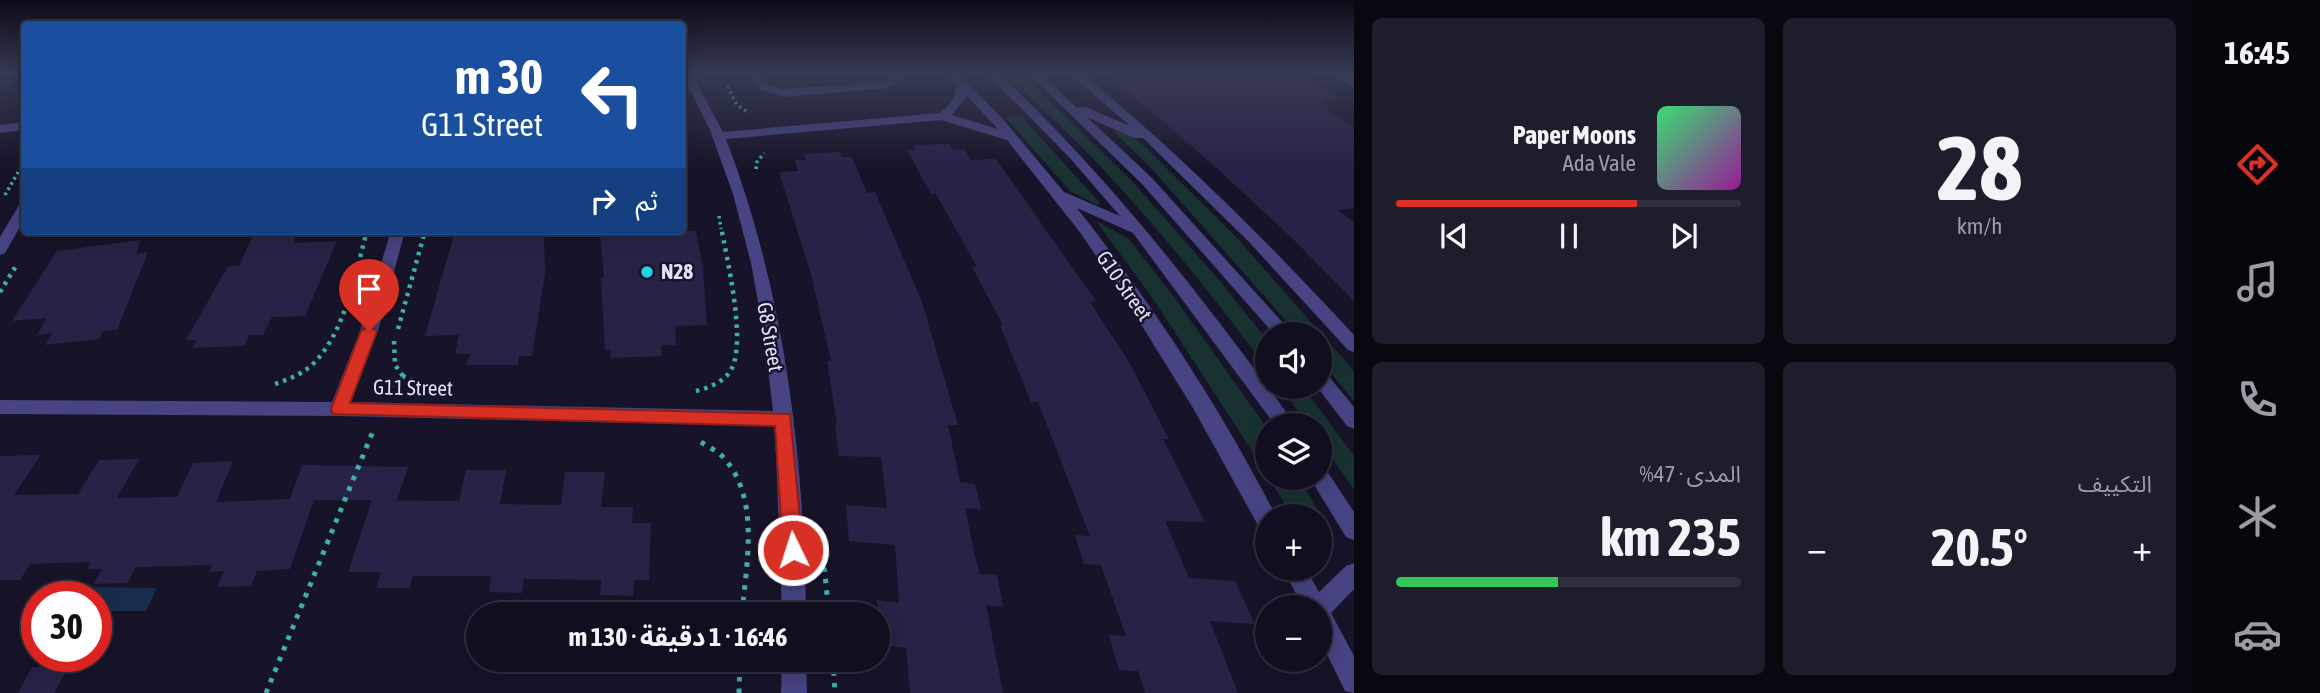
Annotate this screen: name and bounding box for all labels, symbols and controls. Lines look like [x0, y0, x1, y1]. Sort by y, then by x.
text: 16:45 [2224, 34, 2290, 71]
text: 30 m [455, 48, 543, 104]
icon: left [567, 49, 658, 140]
text: G11 Street [421, 106, 543, 143]
text: 28 [1937, 115, 2022, 219]
text: Paper Moons [1513, 120, 1636, 150]
icon: directions [2233, 140, 2282, 189]
text: Ada Vale [1562, 150, 1636, 176]
icon: right [584, 182, 622, 220]
text: ثم [636, 186, 658, 216]
text: km/h [1957, 213, 2002, 239]
icon: previous [1435, 217, 1473, 255]
icon: pause [1550, 217, 1588, 255]
icon: next [1665, 217, 1703, 255]
street label: G10 Street [1092, 246, 1158, 325]
icon: music [2233, 257, 2282, 306]
pin [339, 259, 399, 331]
place label: N28 [661, 259, 693, 283]
marker: N28 [639, 264, 655, 280]
icon: arrive [350, 270, 388, 308]
street label: G8 Street [753, 300, 789, 373]
map controls [1255, 322, 1332, 672]
button: sound [1255, 322, 1332, 399]
street label: G11 Street [373, 374, 453, 400]
icon: phone [2233, 375, 2282, 424]
button: layers [1255, 413, 1332, 490]
text: المدى · 47% [1639, 461, 1741, 487]
text: التكييف [2078, 471, 2152, 497]
icon: climate [2233, 492, 2282, 541]
button: + [1255, 504, 1332, 581]
text: 235 km [1600, 507, 1741, 567]
position arrow [756, 513, 830, 587]
text: 20.5° [1931, 517, 2028, 577]
text: − [1807, 526, 1827, 569]
text: + [2132, 526, 2152, 569]
speed limit sign: 30 [21, 581, 112, 672]
button: − [1255, 595, 1332, 672]
icon: car [2233, 610, 2282, 659]
text: 16:46 · 1 دقيقة · 130 m [568, 622, 788, 652]

